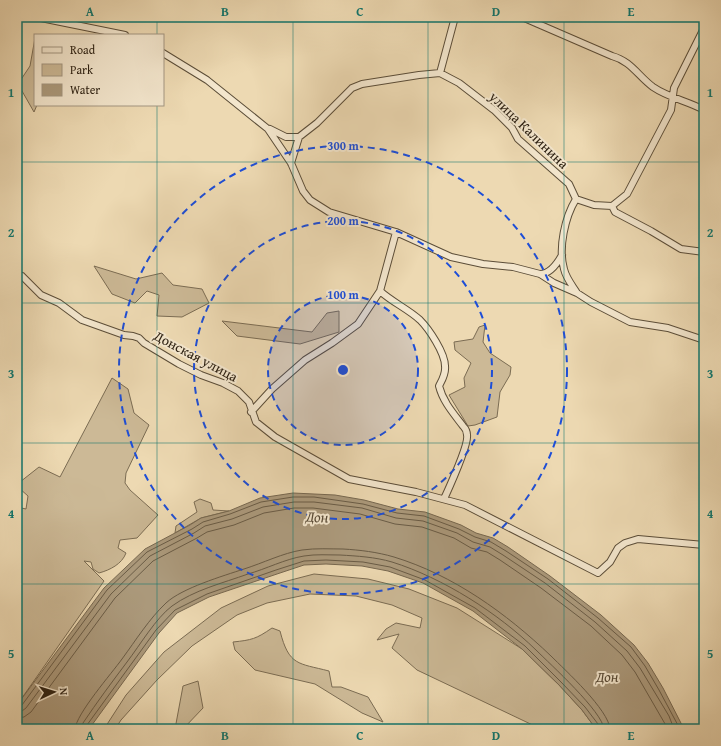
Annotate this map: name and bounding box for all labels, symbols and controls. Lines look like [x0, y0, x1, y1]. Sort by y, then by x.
text: A [86, 2, 95, 21]
text: B [221, 2, 229, 21]
text: C [356, 2, 364, 21]
text: D [492, 2, 500, 21]
text: E [628, 2, 635, 21]
legend [34, 34, 164, 106]
text: Road [70, 41, 96, 58]
text: Park [70, 61, 94, 78]
text: Water [70, 81, 100, 98]
text: 1 [8, 83, 14, 102]
text: 1 [707, 83, 713, 102]
street label: улица Калинина [484, 86, 573, 173]
text: 300 m [327, 137, 360, 154]
text: 200 m [327, 212, 360, 229]
text: 2 [8, 223, 15, 242]
text: 2 [707, 223, 714, 242]
text: 100 m [327, 286, 360, 303]
street label: Донская улица [150, 325, 242, 387]
centre of rings [336, 363, 350, 377]
text: 3 [8, 364, 14, 383]
text: 3 [707, 364, 713, 383]
text: 4 [8, 504, 15, 523]
text: 4 [707, 504, 714, 523]
water label: Дон [304, 506, 329, 527]
text: 5 [8, 644, 15, 663]
text: 5 [707, 644, 714, 663]
water label: Дон [595, 666, 619, 687]
north arrow [34, 672, 74, 712]
text: N [56, 687, 72, 696]
text: A [86, 726, 95, 745]
text: B [221, 726, 229, 745]
text: C [356, 726, 364, 745]
text: D [492, 726, 500, 745]
text: E [628, 726, 635, 745]

